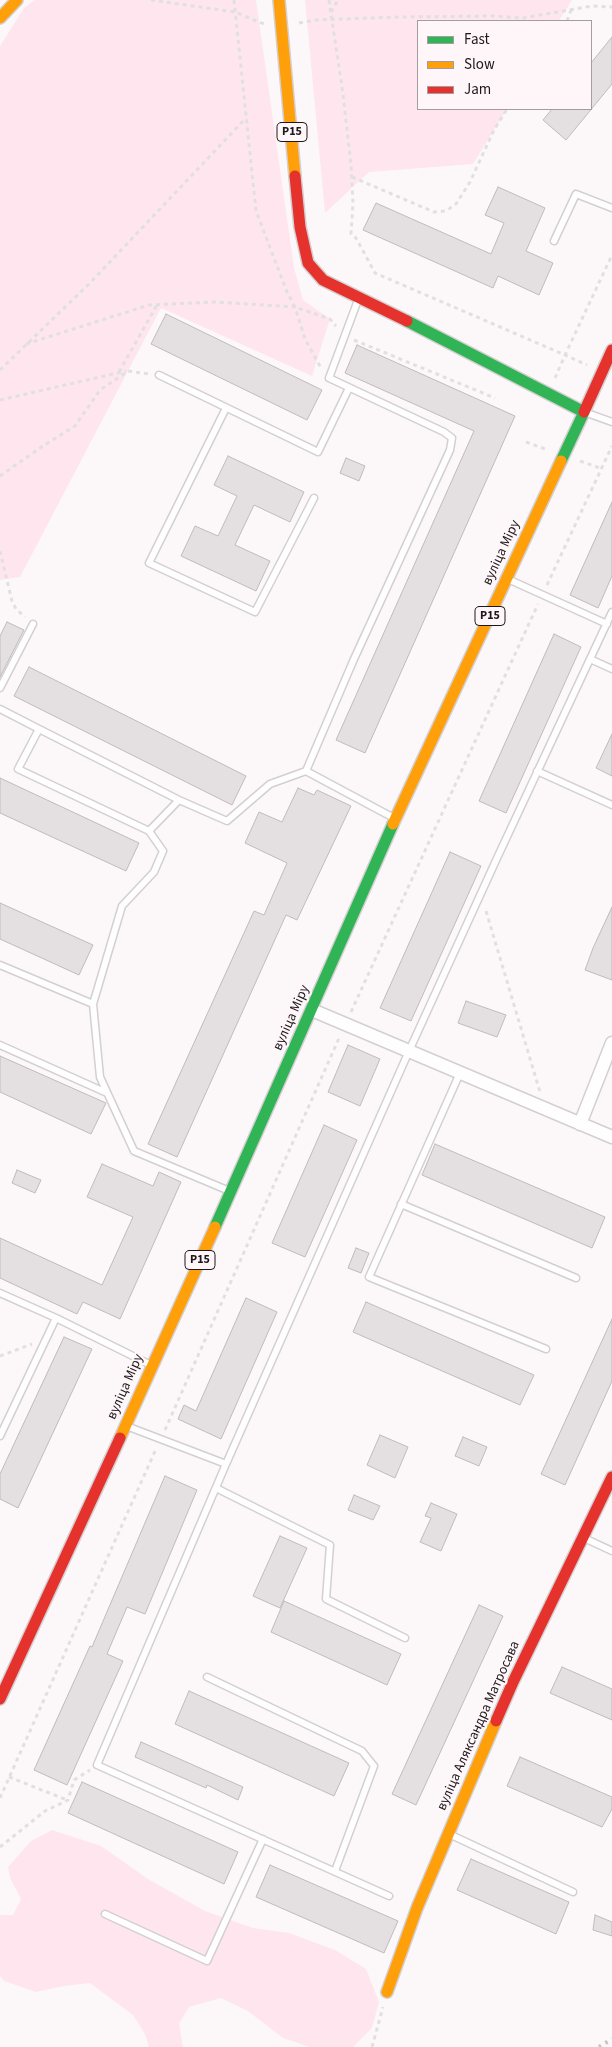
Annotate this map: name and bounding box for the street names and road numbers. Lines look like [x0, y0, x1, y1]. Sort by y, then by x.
road number: Р15 [277, 122, 307, 142]
street label: вуліца Міру [480, 518, 524, 588]
road number: Р15 [475, 606, 505, 626]
street label: вуліца Міру [270, 983, 314, 1053]
road number: Р15 [185, 1250, 215, 1270]
street label: вуліца Міру [104, 1352, 148, 1422]
street label: вуліца Аляксандра Матросава [434, 1639, 524, 1813]

